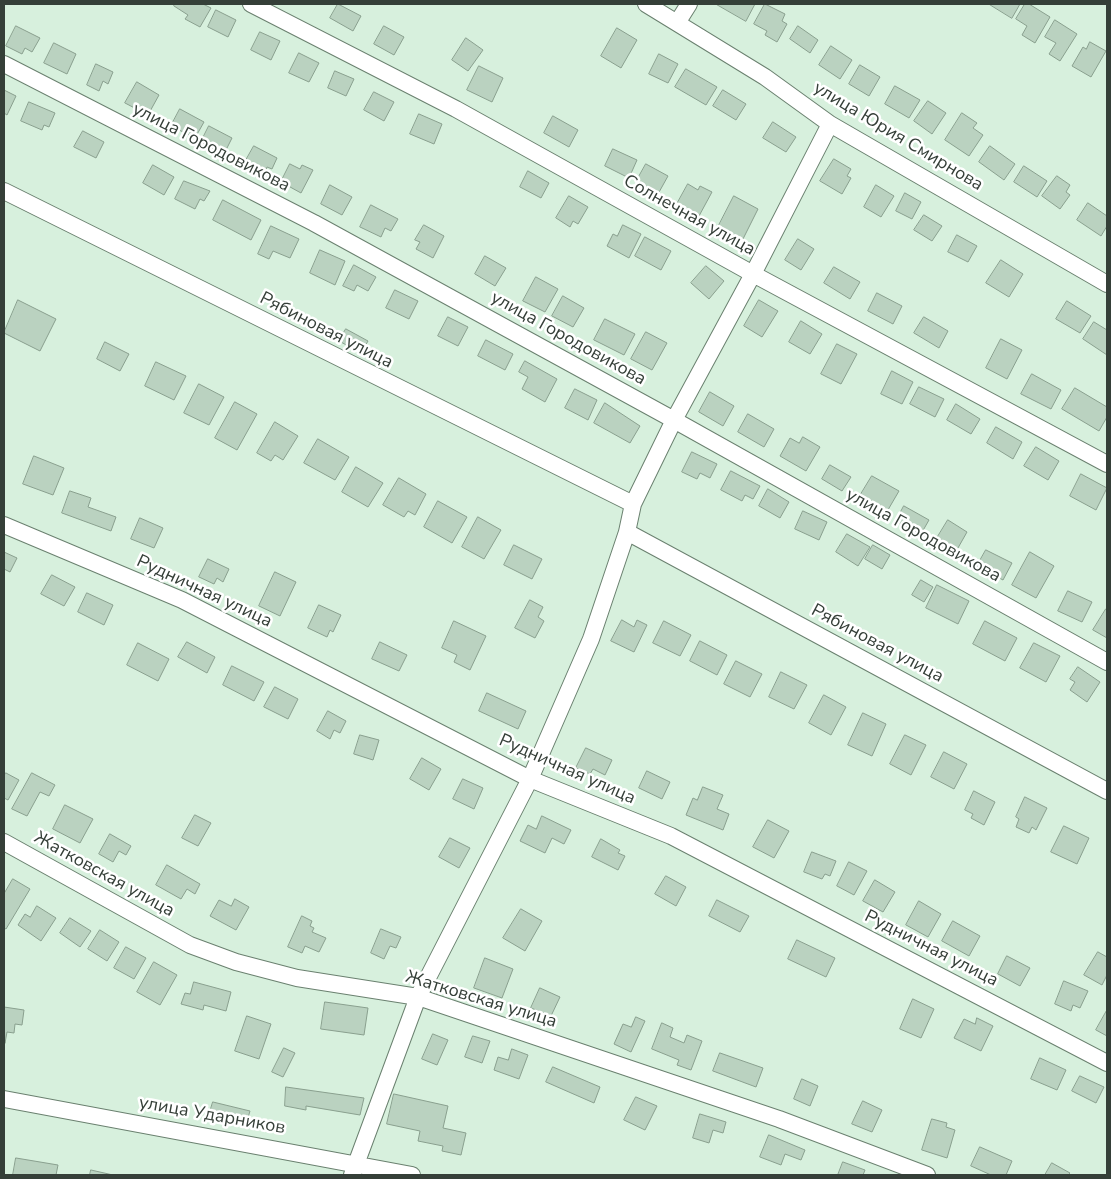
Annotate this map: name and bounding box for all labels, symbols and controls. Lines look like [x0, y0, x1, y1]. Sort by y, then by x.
street label: улица Юрия Смирнова [809, 78, 987, 196]
street label: улица Городовикова [129, 99, 293, 197]
street label: Солнечная улица [619, 171, 759, 261]
street label: улица Городовикова [487, 287, 649, 391]
street label: Рябиновая улица [256, 288, 396, 374]
street label: улица Городовикова [842, 484, 1004, 588]
street label: Рудничная улица [133, 551, 275, 633]
street label: Рябиновая улица [807, 600, 947, 688]
street label: Рудничная улица [495, 730, 639, 810]
street label: Жатковская улица [30, 828, 178, 922]
street label: Рудничная улица [861, 906, 1001, 992]
street label: Жатковская улица [403, 967, 559, 1033]
street label: улица Ударников [137, 1093, 287, 1139]

